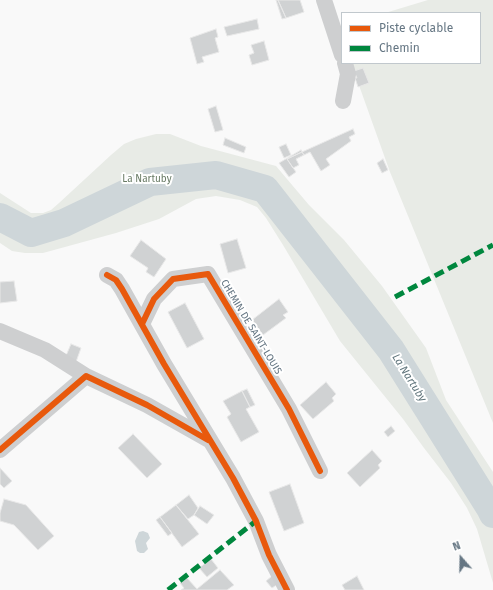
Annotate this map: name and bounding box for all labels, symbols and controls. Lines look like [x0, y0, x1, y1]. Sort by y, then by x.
legend [341, 12, 481, 64]
text: Piste cyclable [379, 21, 453, 35]
text: Chemin [379, 41, 420, 55]
park label: La Nartuby [122, 173, 172, 185]
street label: CHEMIN DE SAINT-LOUIS [218, 277, 284, 377]
water label: La Nartuby [389, 352, 429, 404]
north arrow [441, 538, 481, 578]
text: N [451, 539, 462, 554]

